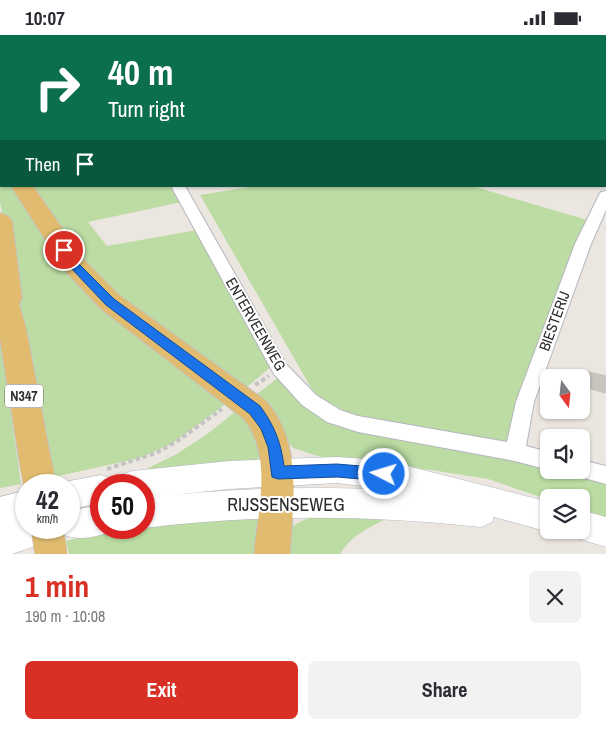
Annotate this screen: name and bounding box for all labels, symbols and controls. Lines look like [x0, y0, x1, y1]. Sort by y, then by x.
text: 10:07 [25, 5, 65, 31]
text: 40 m [108, 49, 173, 96]
icon: right [25, 55, 90, 120]
text: Turn right [108, 94, 185, 124]
icon: arrive [71, 150, 99, 178]
text: Then [25, 151, 61, 177]
pin [43, 229, 85, 271]
icon: arrive [50, 236, 78, 264]
street label: ENTERVEENWEG [221, 274, 291, 374]
street label: BIESTERIJ [533, 288, 575, 354]
north arrow [540, 369, 590, 419]
map controls [540, 369, 590, 539]
road number: N347 [5, 385, 43, 407]
button: sound [540, 429, 590, 479]
position arrow [357, 447, 409, 499]
speed limit sign: 50 [90, 474, 155, 539]
text: 42 [36, 483, 59, 517]
button: layers [540, 489, 590, 539]
street label: RIJSSENSEWEG [227, 492, 345, 517]
text: km/h [37, 511, 58, 527]
text: 1 min [25, 566, 89, 606]
button: close [529, 571, 581, 623]
text: 190 m · 10:08 [25, 605, 105, 627]
button: Exit [25, 661, 298, 719]
button: Share [308, 661, 581, 719]

